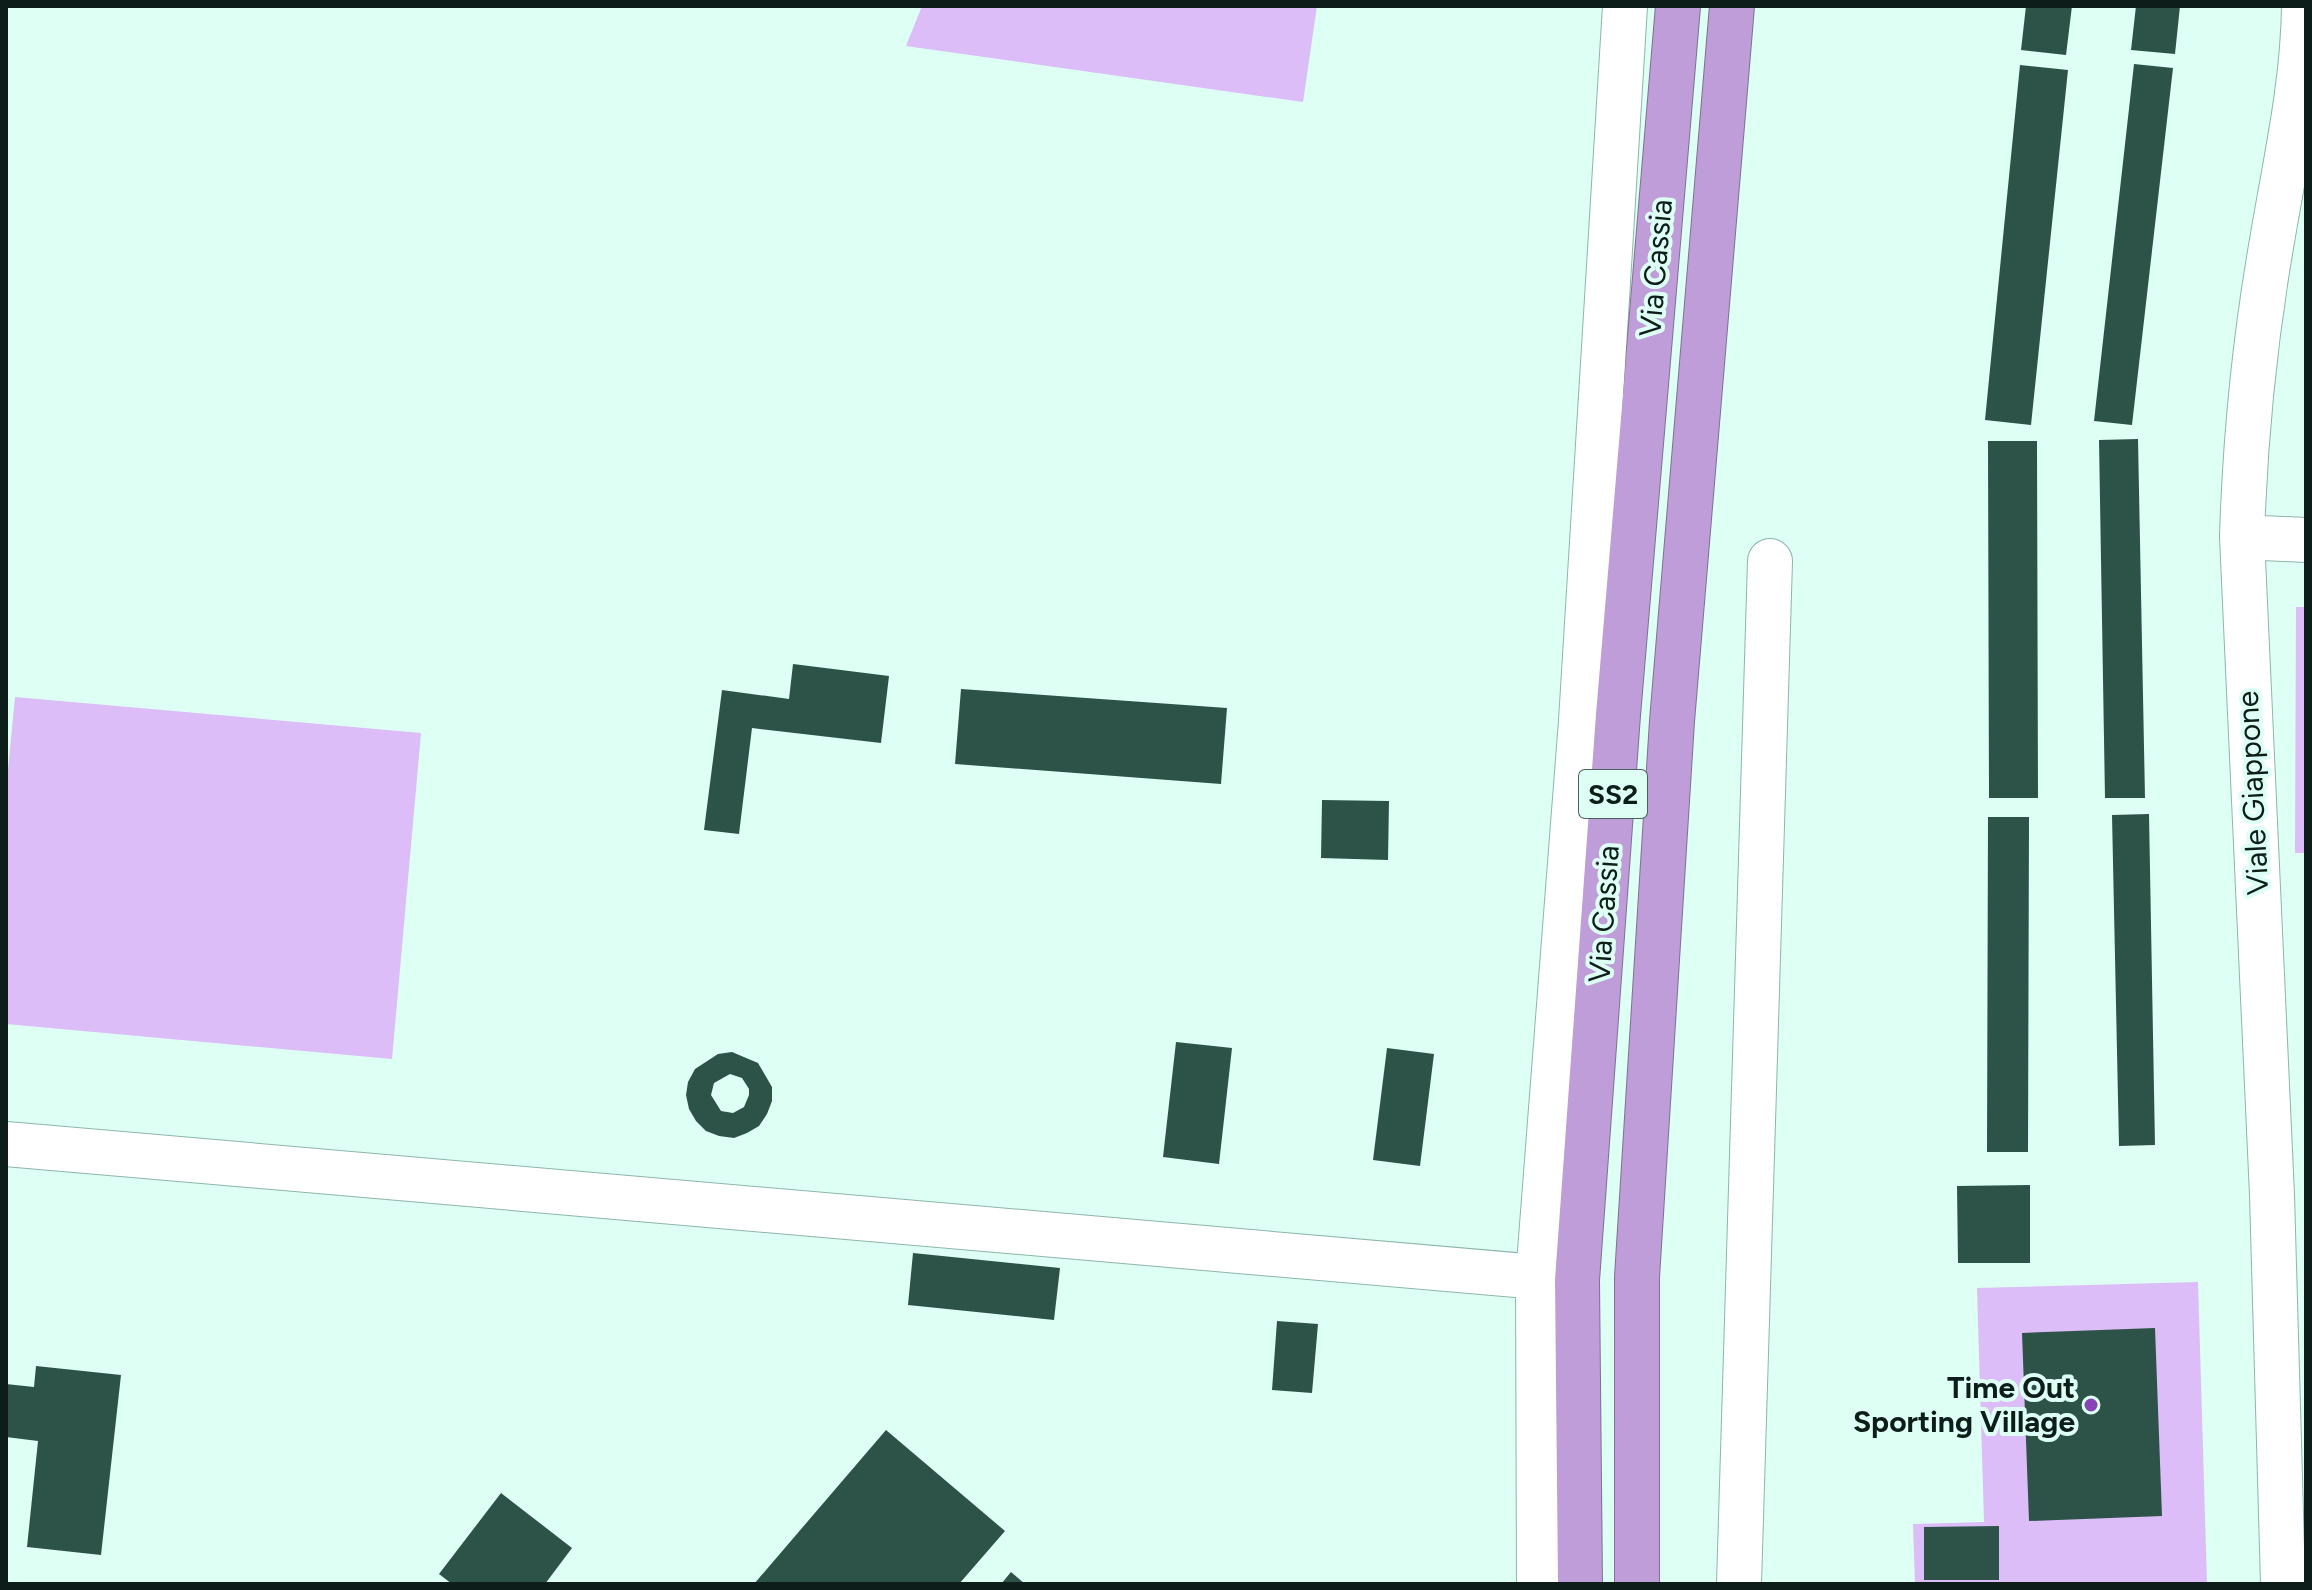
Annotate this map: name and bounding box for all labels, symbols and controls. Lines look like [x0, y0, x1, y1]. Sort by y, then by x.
street label: Via Cassia [1631, 198, 1680, 338]
street label: Viale Giappone [2229, 690, 2276, 896]
road number: SS2 [1579, 770, 1647, 818]
street label: Via Cassia [1580, 844, 1627, 984]
place label: Time Out Sporting Village [1853, 1369, 2075, 1440]
marker: Time Out Sporting Village [2082, 1396, 2100, 1414]

